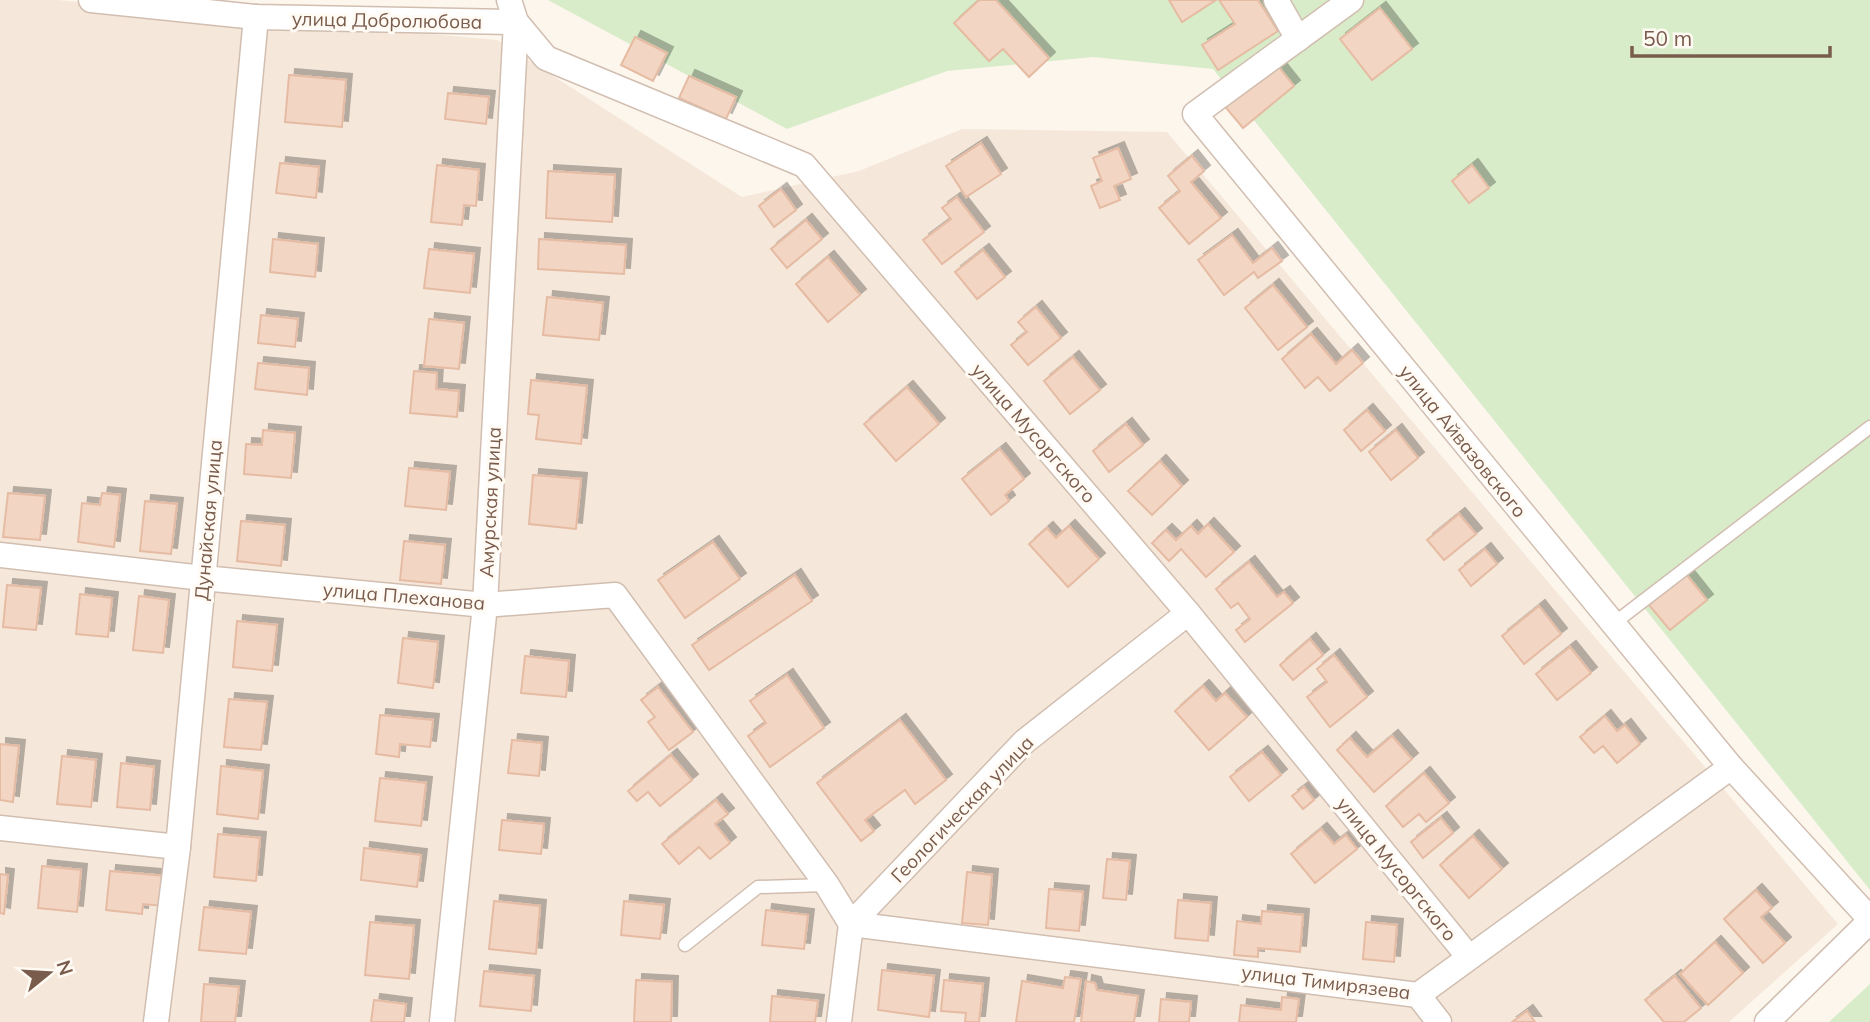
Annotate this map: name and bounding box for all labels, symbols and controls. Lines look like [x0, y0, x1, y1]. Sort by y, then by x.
street label: улица Добролюбова [292, 6, 482, 34]
scale bar [1632, 14, 1830, 58]
text: 50 m [1643, 25, 1692, 51]
street label: улица Мусоргского [967, 358, 1101, 508]
street label: улица Айвазовского [1394, 360, 1532, 522]
street label: Амурская улица [474, 426, 506, 578]
street label: Дунайская улица [189, 438, 227, 602]
street label: улица Плеханова [322, 577, 486, 615]
street label: Геологическая улица [886, 731, 1038, 887]
street label: улица Мусоргского [1332, 792, 1462, 946]
north arrow [14, 938, 84, 1008]
text: N [52, 957, 79, 978]
street label: улица Тимирязева [1240, 960, 1412, 1004]

